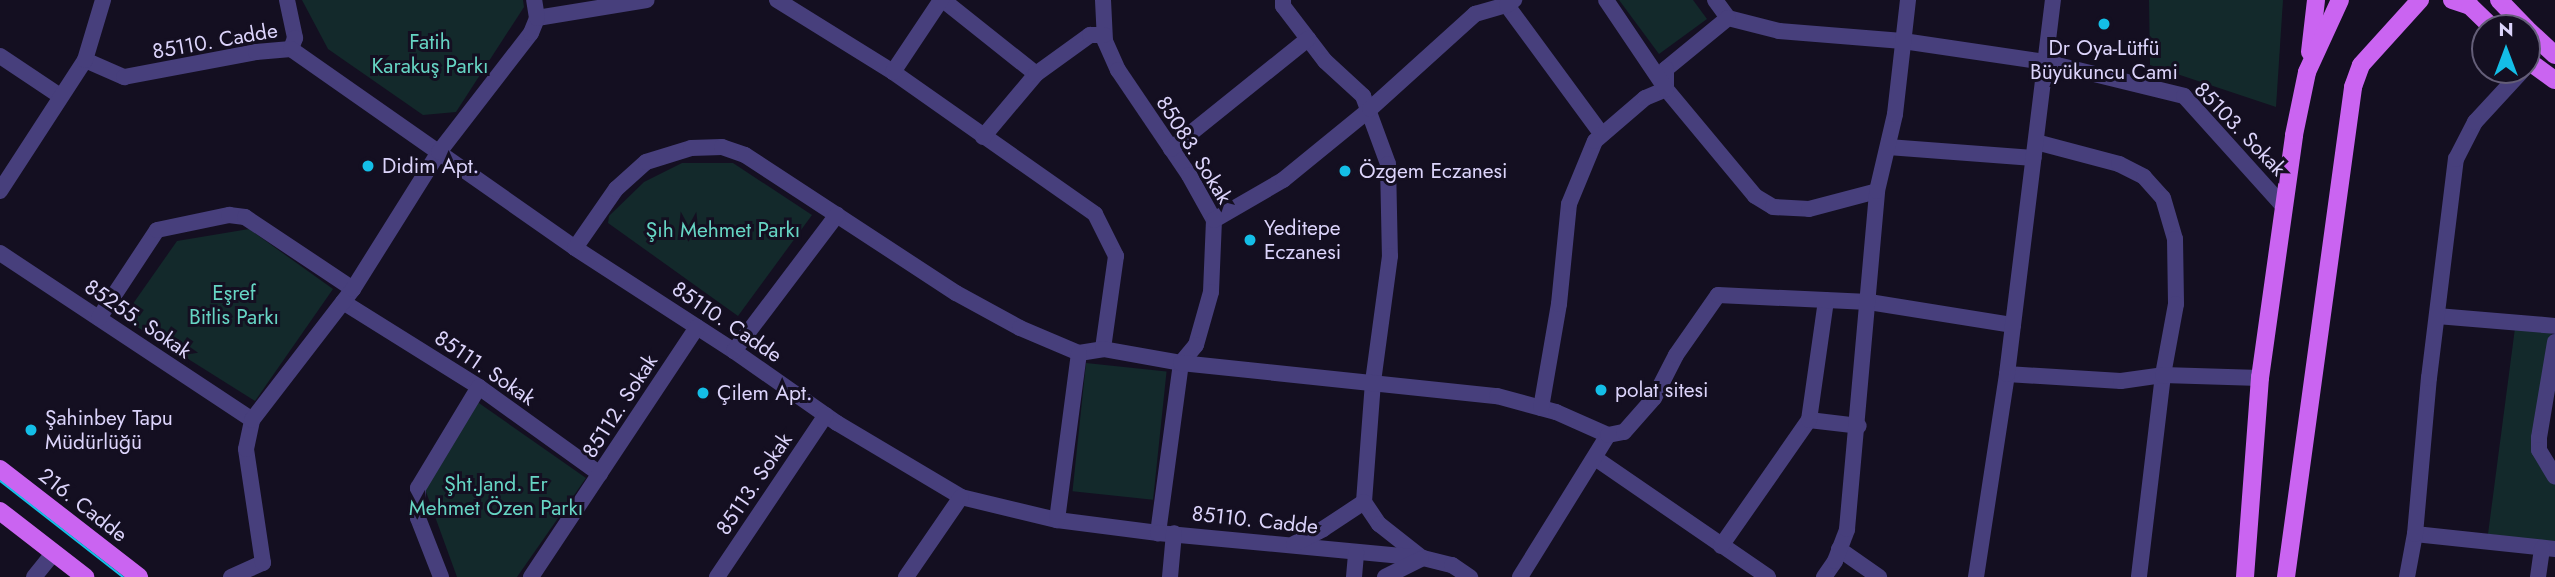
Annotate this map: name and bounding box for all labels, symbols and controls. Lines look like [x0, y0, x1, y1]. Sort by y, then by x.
north arrow [2471, 14, 2541, 84]
marker: Dr Oya-Lütfü Büyükuncu Cami [2096, 16, 2112, 32]
text: N [2498, 16, 2514, 43]
street label: 85110. Cadde [150, 18, 280, 64]
park label: Fatih Karakuş Parkı [372, 29, 488, 79]
place label: Dr Oya-Lütfü Büyükuncu Cami [2030, 35, 2178, 85]
street label: 85103. Sokak [2189, 77, 2291, 181]
street label: 85083. Sokak [1151, 91, 1237, 209]
place label: Didim Apt. [382, 153, 479, 179]
marker: Didim Apt. [360, 158, 376, 174]
place label: Özgem Eczanesi [1359, 158, 1508, 184]
marker: Özgem Eczanesi [1337, 163, 1353, 179]
place label: Yeditepe Eczanesi [1264, 215, 1341, 265]
park label: Şıh Mehmet Parkı [646, 217, 800, 243]
marker: Yeditepe Eczanesi [1242, 232, 1258, 248]
street label: 85255. Sokak [80, 274, 196, 364]
street label: 85110. Cadde [667, 276, 787, 368]
park label: Eşref Bitlis Parkı [189, 280, 279, 330]
street label: 85111. Sokak [430, 325, 540, 411]
street label: 85112. Sokak [577, 350, 663, 462]
place label: polat sitesi [1615, 377, 1708, 403]
place label: Çilem Apt. [717, 380, 812, 406]
marker: polat sitesi [1593, 382, 1609, 398]
marker: Çilem Apt. [695, 385, 711, 401]
place label: Şahinbey Tapu Müdürlüğü [45, 405, 173, 455]
marker: Şahinbey Tapu Müdürlüğü [23, 422, 39, 438]
street label: 85113. Sokak [711, 428, 797, 540]
street label: 216. Cadde [34, 463, 132, 547]
park label: Şht.Jand. Er Mehmet Özen Parkı [409, 471, 583, 521]
street label: 85110. Cadde [1191, 501, 1319, 539]

